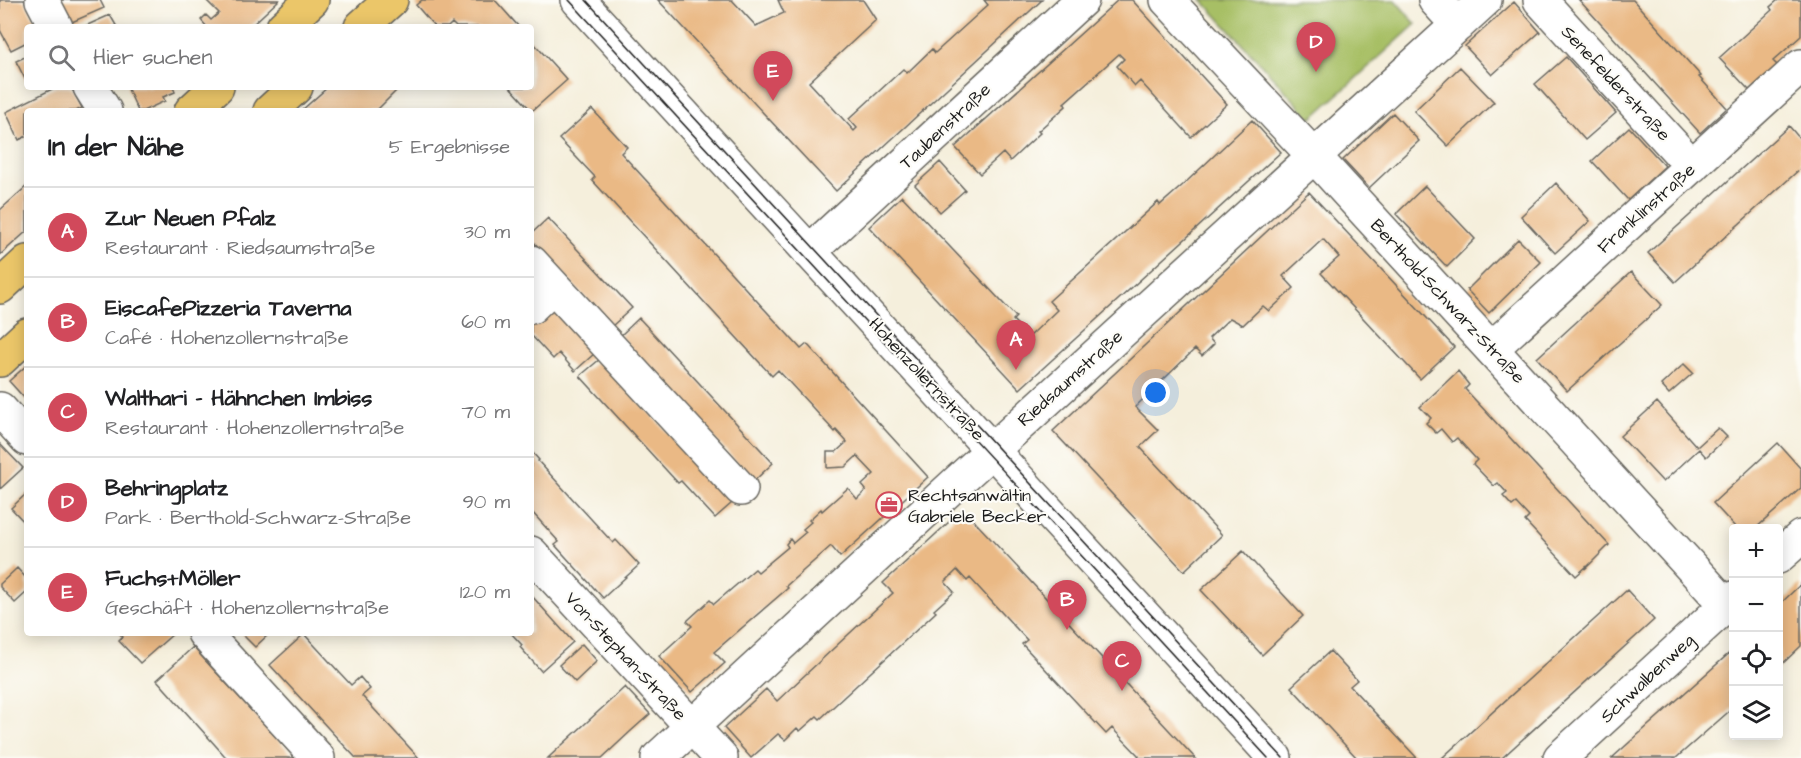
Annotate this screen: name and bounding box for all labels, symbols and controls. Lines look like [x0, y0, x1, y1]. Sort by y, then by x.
street label: Senefelderstraße [1555, 20, 1676, 147]
pin: D [1296, 22, 1336, 72]
search box [24, 24, 534, 90]
icon: search [45, 41, 78, 74]
text: Hier suchen [93, 42, 212, 73]
pin: E [754, 51, 792, 101]
street label: Taubenstraße [894, 77, 997, 175]
text: In der Nähe [48, 129, 184, 165]
text: 5 Ergebnisse [389, 133, 510, 161]
street label: Franklinstraße [1592, 157, 1701, 259]
text: Zur Neuen Pfalz [105, 203, 276, 234]
street label: Berthold-Schwarz-Straße [1365, 213, 1531, 389]
text: A [61, 218, 74, 246]
text: 30 m [464, 218, 510, 246]
text: Restaurant · Riedsaumstraße [105, 234, 375, 262]
text: EiscafePizzeria Taverna [105, 293, 352, 324]
text: B [60, 308, 75, 336]
text: 60 m [461, 308, 510, 336]
street label: Hohenzollernstraße [863, 312, 991, 447]
pin: A [996, 320, 1036, 370]
text: Café · Hohenzollernstraße [105, 324, 349, 352]
street label: Riedsaumstraße [1012, 324, 1129, 432]
your location [1141, 378, 1170, 407]
text: Walthari - Hähnchen Imbiss [105, 383, 372, 414]
text: C [60, 398, 75, 426]
text: 70 m [462, 398, 510, 426]
text: Restaurant · Hohenzollernstraße [105, 414, 404, 442]
text: Behringplatz [105, 473, 228, 504]
place label: Rechtsanwältin Gabriele Becker [908, 483, 1047, 529]
text: D [61, 488, 74, 516]
text: 90 m [462, 488, 510, 516]
office icon: Rechtsanwältin Gabriele Becker [874, 490, 904, 520]
text: Park · Berthold-Schwarz-Straße [105, 504, 411, 532]
map controls [1729, 524, 1783, 740]
button: + [1729, 524, 1783, 578]
text: Fuchs+Möller [105, 563, 240, 594]
text: E [62, 578, 73, 606]
text: 120 m [460, 578, 510, 606]
button: − [1729, 578, 1783, 632]
pin: B [1048, 580, 1086, 630]
street label: Von-Stephan-Straße [559, 586, 692, 726]
text: Geschäft · Hohenzollernstraße [105, 594, 389, 622]
street label: Schwalbenweg [1595, 628, 1701, 729]
button: locate [1729, 632, 1783, 686]
pin: C [1102, 642, 1142, 691]
button: layers [1729, 686, 1783, 740]

